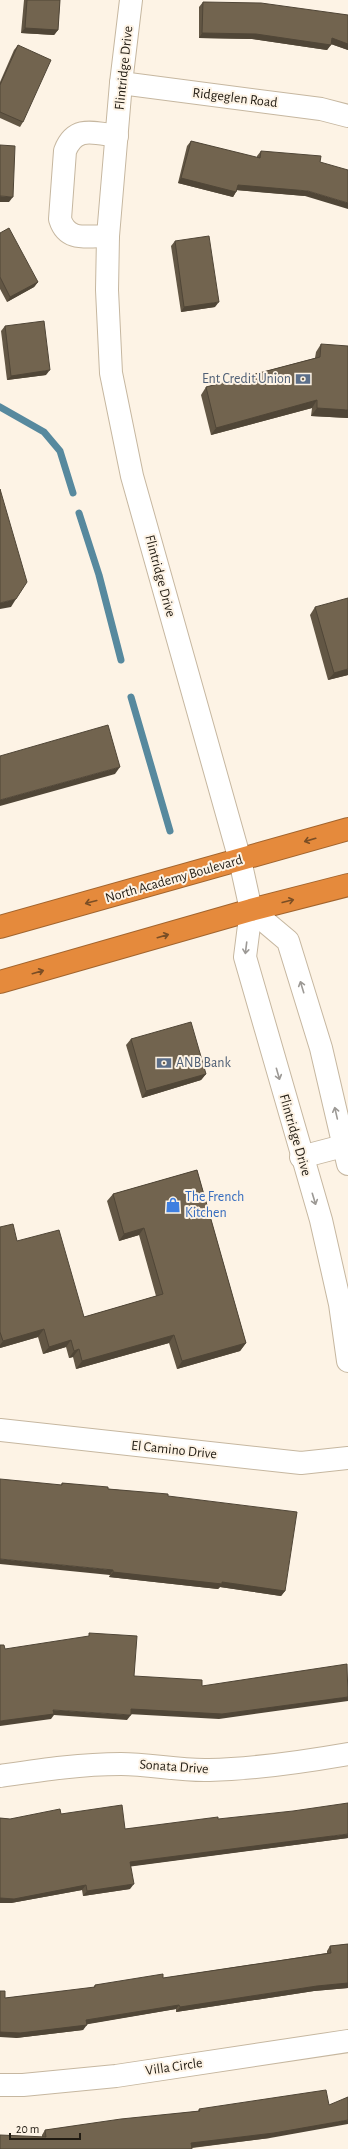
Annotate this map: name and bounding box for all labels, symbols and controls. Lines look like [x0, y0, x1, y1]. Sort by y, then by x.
street label: Flintridge Drive [113, 25, 135, 111]
street label: Ridgeglen Road [192, 86, 278, 110]
bank icon: Ent Credit Union [294, 370, 312, 388]
place label: Ent Credit Union [202, 372, 291, 386]
street label: Flintridge Drive [142, 533, 178, 619]
one-way arrow [304, 837, 317, 844]
street label: North Academy Boulevard [104, 853, 244, 905]
one-way arrow [281, 896, 294, 904]
one-way arrow [85, 899, 98, 906]
one-way arrow [156, 932, 169, 939]
one-way arrow [242, 941, 250, 954]
one-way arrow [31, 967, 44, 975]
one-way arrow [298, 981, 305, 994]
bank icon: ANB Bank [155, 1054, 173, 1072]
place label: ANB Bank [176, 1056, 232, 1070]
one-way arrow [275, 1067, 282, 1080]
street label: Flintridge Drive [277, 1092, 313, 1178]
one-way arrow [331, 1107, 339, 1120]
place label: The French Kitchen [185, 1190, 244, 1220]
one-way arrow [311, 1192, 318, 1205]
shop icon: The French Kitchen [164, 1196, 182, 1214]
street label: El Camino Drive [130, 1439, 218, 1461]
street label: Sonata Drive [139, 1758, 209, 1776]
street label: Villa Circle [145, 2056, 203, 2078]
scale bar [10, 2115, 80, 2141]
text: 20 m [16, 2123, 39, 2135]

